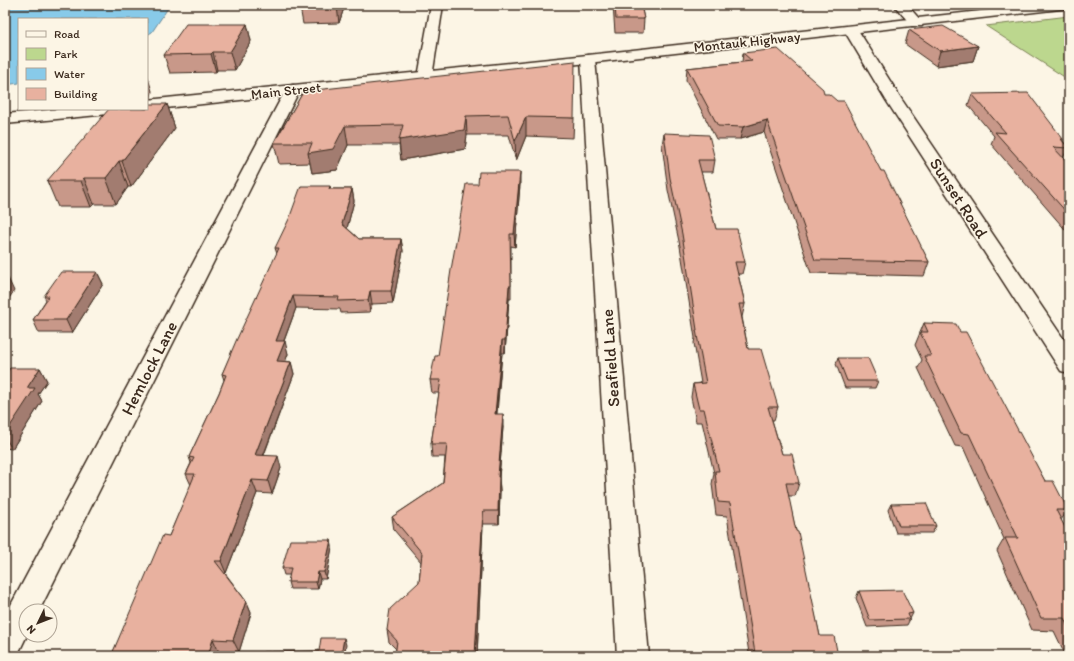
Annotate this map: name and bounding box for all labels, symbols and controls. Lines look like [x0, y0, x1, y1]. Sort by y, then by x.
legend [18, 18, 148, 110]
text: Road [54, 27, 80, 41]
street label: Montauk Highway [693, 28, 802, 56]
text: Park [54, 47, 78, 61]
text: Water [54, 67, 85, 81]
street label: Main Street [250, 79, 322, 103]
text: Building [54, 87, 98, 101]
street label: Sunset Road [926, 154, 993, 242]
street label: Seafield Lane [597, 308, 623, 408]
street label: Hemlock Lane [117, 318, 181, 418]
north arrow [18, 603, 58, 643]
text: N [24, 622, 38, 637]

